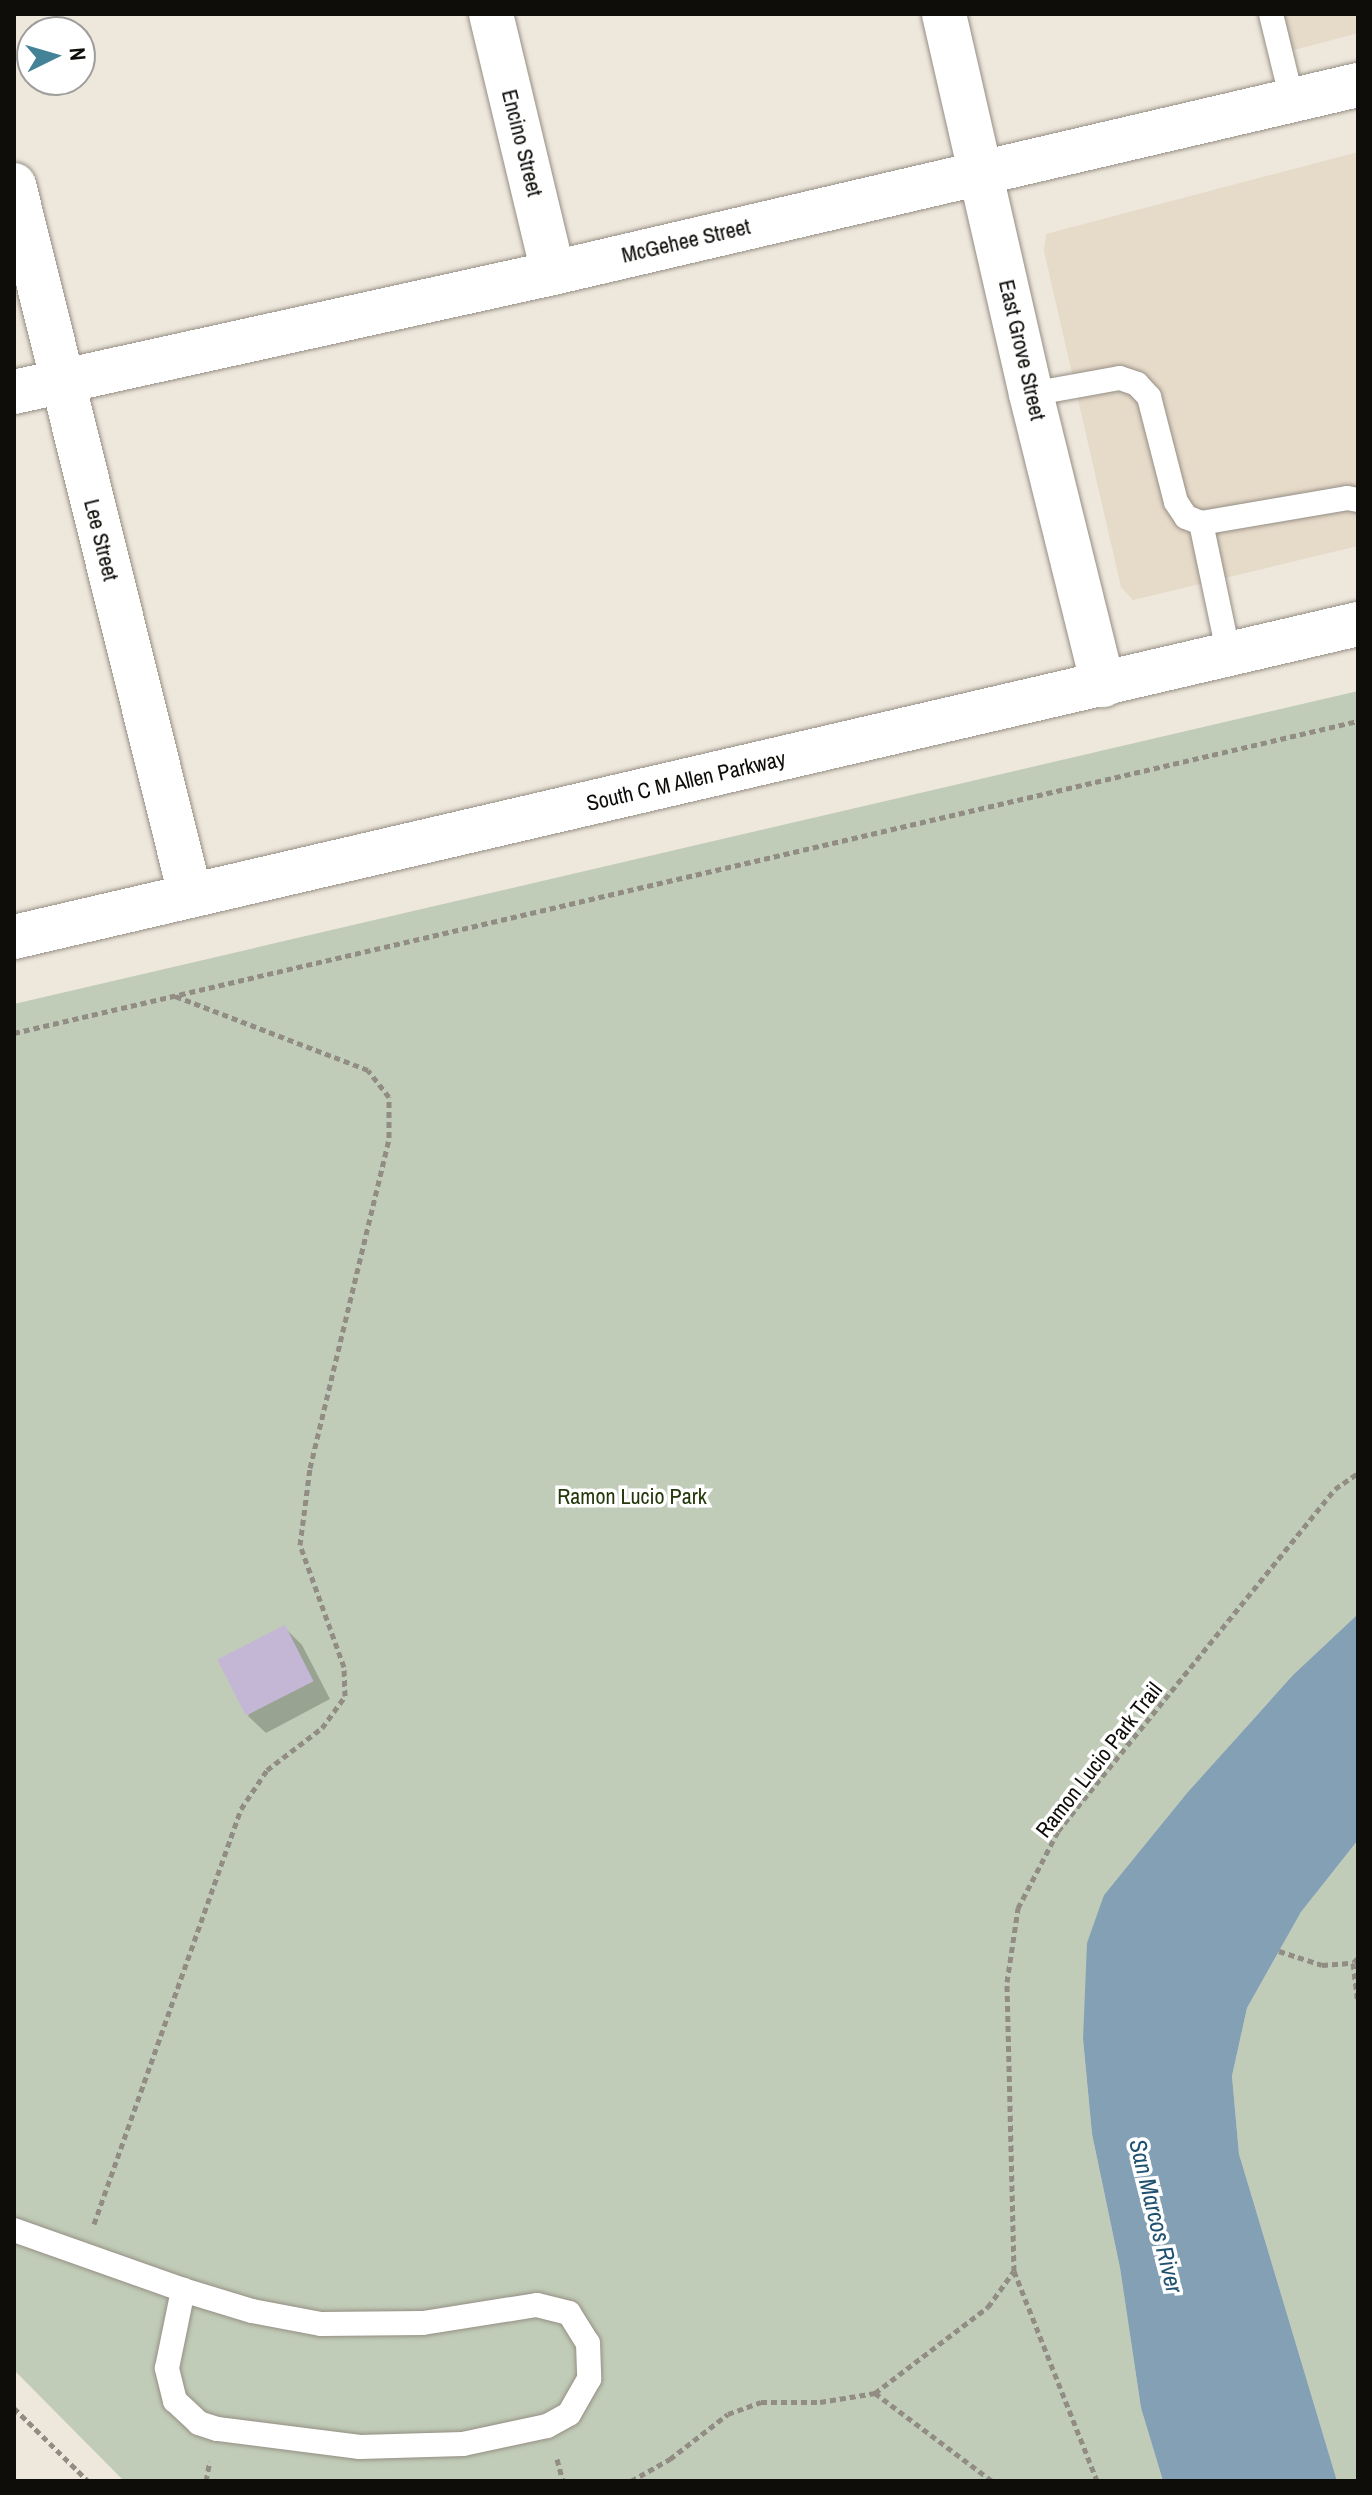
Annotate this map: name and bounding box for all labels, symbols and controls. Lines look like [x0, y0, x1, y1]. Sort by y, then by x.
north arrow [16, 16, 96, 96]
text: N [62, 46, 93, 62]
street label: Encino Street [496, 87, 548, 199]
street label: McGehee Street [619, 213, 753, 269]
street label: East Grove Street [993, 277, 1051, 423]
street label: Lee Street [78, 496, 124, 584]
street label: South C M Allen Parkway [583, 745, 789, 817]
park label: Ramon Lucio Park [557, 1484, 707, 1510]
street label: Ramon Lucio Park Trail [1030, 1677, 1168, 1843]
water label: San Marcos River [1123, 2136, 1189, 2296]

